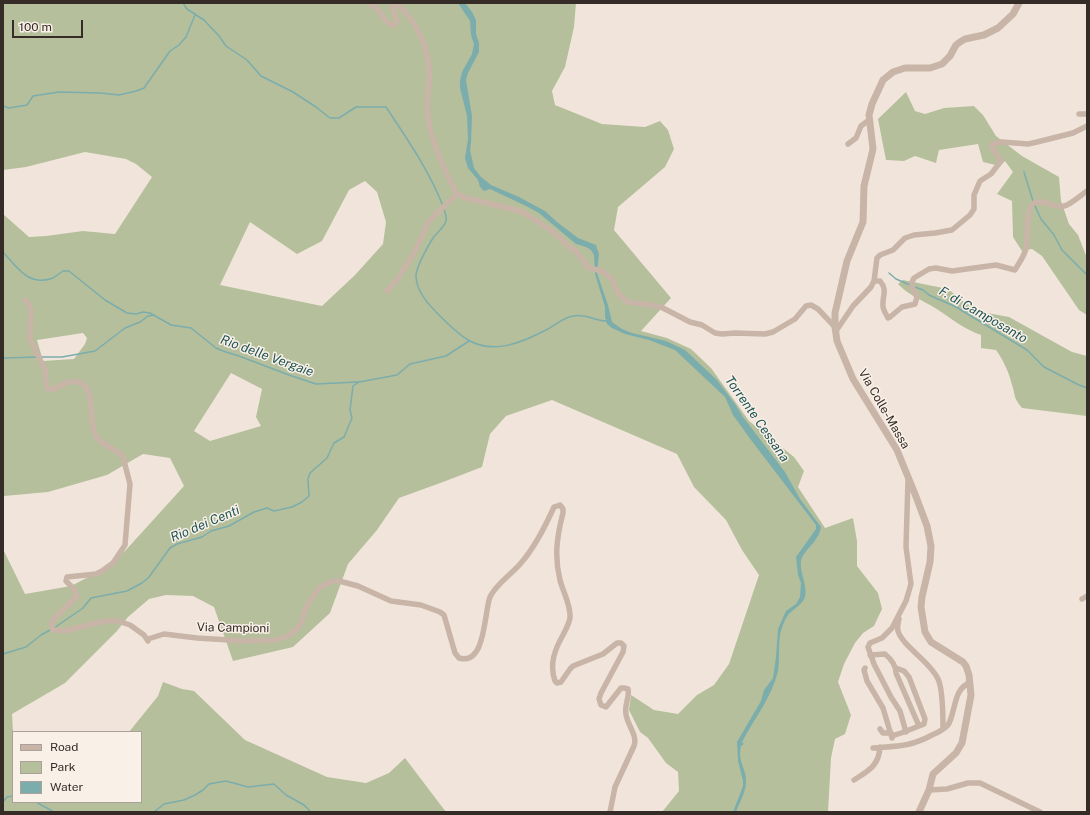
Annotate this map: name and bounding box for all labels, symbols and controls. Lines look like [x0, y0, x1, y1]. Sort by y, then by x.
scale bar [14, 12, 85, 38]
text: 100 m [19, 20, 52, 34]
water label: F. di Camposanto [936, 283, 1030, 347]
water label: Rio delle Vergaie [218, 332, 316, 380]
street label: Via Colle-Massa [855, 367, 913, 451]
water label: Torrente Cessana [721, 373, 793, 465]
water label: Rio dei Centi [168, 502, 242, 546]
street label: Via Campioni [197, 620, 269, 636]
legend [12, 731, 142, 803]
text: Road [50, 740, 78, 754]
text: Park [50, 760, 76, 774]
text: Water [50, 780, 83, 794]

